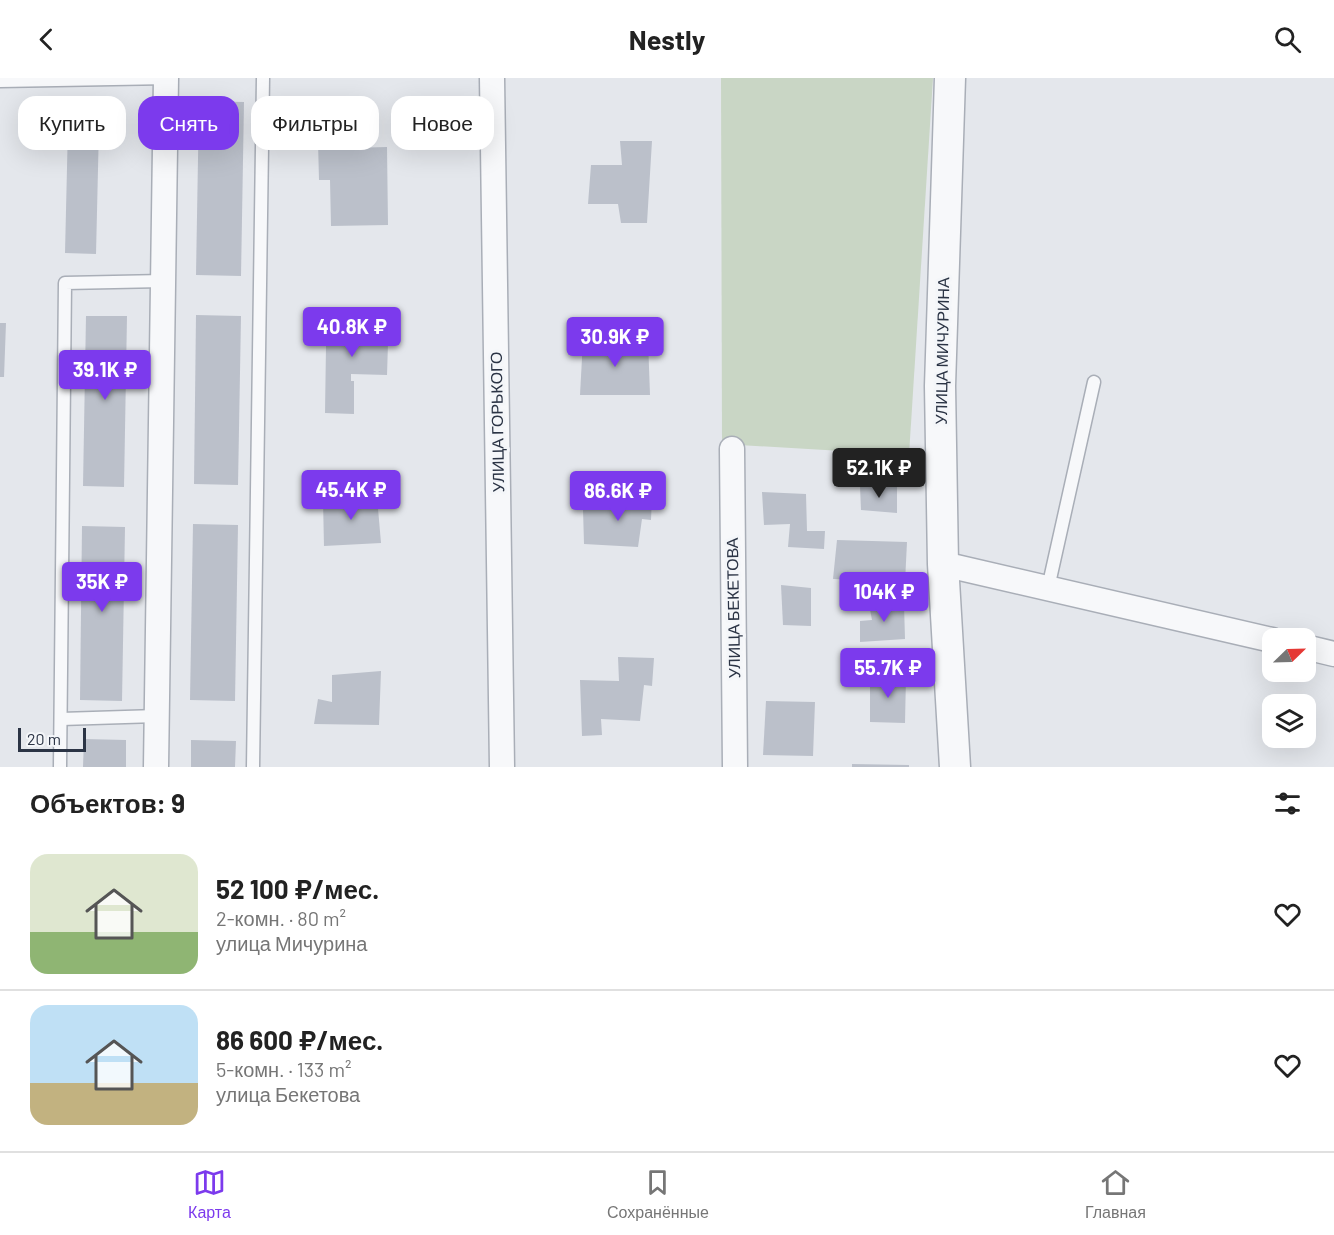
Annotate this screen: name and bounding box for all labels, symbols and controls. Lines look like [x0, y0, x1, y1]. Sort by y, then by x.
icon: back [30, 23, 63, 56]
text: Nestly [629, 23, 705, 55]
icon: search [1271, 23, 1304, 56]
chip: Купить [18, 96, 126, 150]
chip: Снять [138, 96, 239, 150]
chip: Фильтры [251, 96, 379, 150]
chip: Новое [391, 96, 494, 150]
street label: УЛИЦА МИЧУРИНА [931, 277, 952, 425]
pin: 40.8K ₽ [297, 307, 407, 358]
text: 40.8K ₽ [317, 314, 387, 338]
pin: 30.9K ₽ [560, 317, 670, 368]
text: 30.9K ₽ [581, 324, 649, 348]
pin: 39.1K ₽ [50, 350, 160, 401]
street label: УЛИЦА ГОРЬКОГО [486, 352, 507, 492]
text: 39.1K ₽ [73, 357, 137, 381]
pin: 52.1K ₽ [824, 448, 934, 499]
text: 52.1K ₽ [847, 455, 912, 479]
pin: 45.4K ₽ [296, 470, 406, 521]
pin: 86.6K ₽ [563, 471, 673, 522]
text: 45.4K ₽ [316, 477, 386, 501]
text: 86.6K ₽ [584, 478, 652, 502]
street label: УЛИЦА БЕКЕТОВА [722, 537, 743, 679]
pin: 35K ₽ [60, 562, 144, 613]
text: 35K ₽ [76, 569, 128, 593]
pin: 104K ₽ [835, 572, 933, 623]
text: 104K ₽ [853, 579, 915, 603]
north arrow [1262, 628, 1316, 682]
map controls [1262, 628, 1316, 748]
pin: 55.7K ₽ [833, 648, 943, 699]
text: 55.7K ₽ [854, 655, 922, 679]
button: layers [1262, 694, 1316, 748]
scale bar [18, 725, 86, 752]
text: 20 m [27, 729, 61, 748]
text: Объектов: 9 [30, 787, 185, 818]
icon: filters [1271, 787, 1304, 820]
text: 52 100 ₽/мес. [216, 873, 379, 904]
icon: home [78, 878, 150, 950]
icon: heart [1271, 898, 1304, 931]
text: 2-комн. · 80 m² [216, 906, 346, 930]
text: улица Мичурина [216, 931, 367, 955]
text: 86 600 ₽/мес. [216, 1024, 383, 1055]
icon: home [78, 1029, 150, 1101]
icon: heart [1271, 1049, 1304, 1082]
text: 5-комн. · 133 m² [216, 1057, 351, 1081]
text: улица Бекетова [216, 1082, 360, 1106]
tab: Карта [188, 1166, 231, 1222]
tab: Сохранённые [607, 1166, 709, 1222]
tab: Главная [1085, 1166, 1146, 1222]

